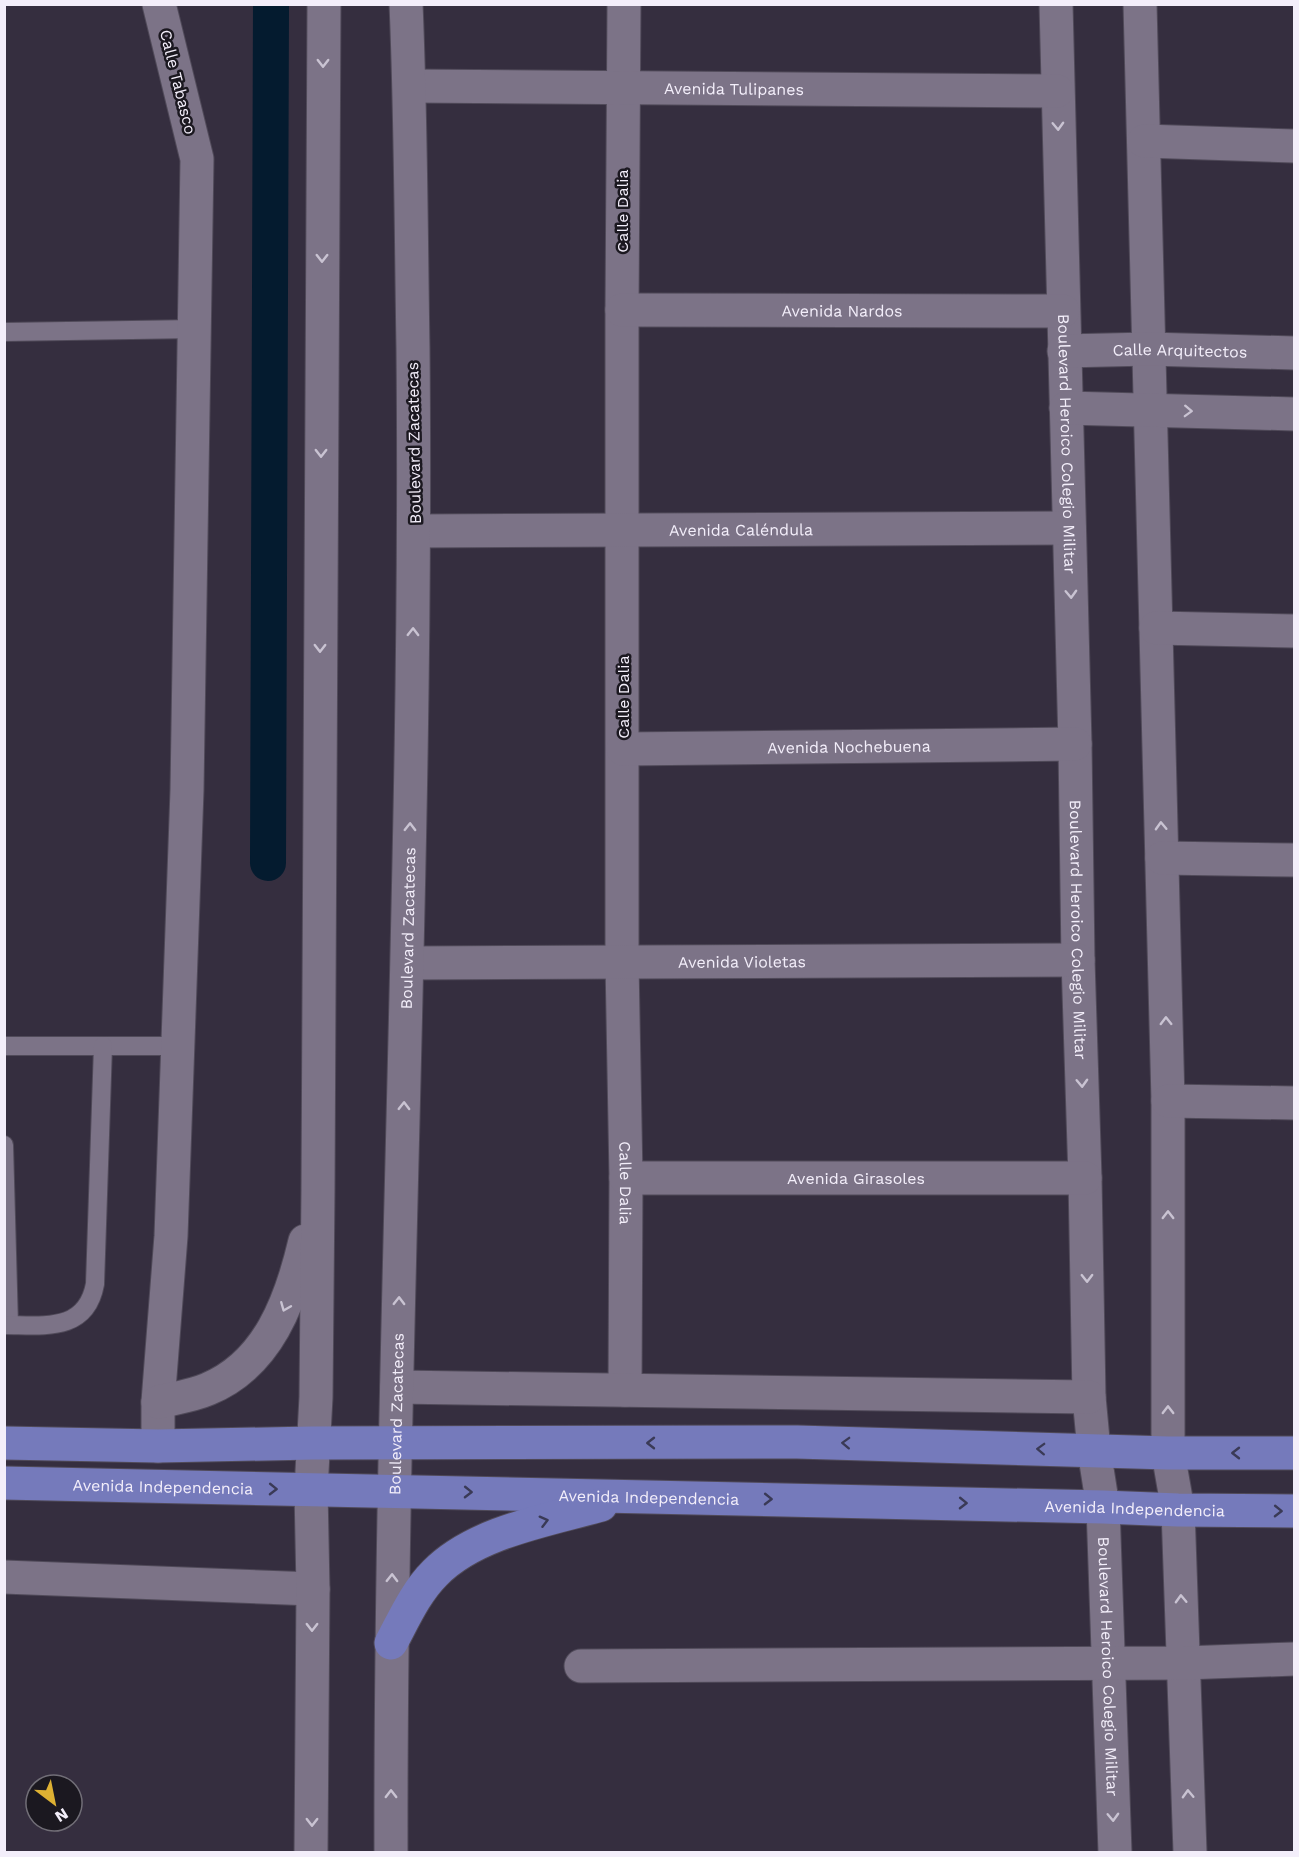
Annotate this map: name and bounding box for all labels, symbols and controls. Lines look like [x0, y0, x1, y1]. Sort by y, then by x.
street label: Calle Tabasco [156, 28, 200, 136]
one-way arrow [317, 58, 329, 67]
street label: Avenida Tulipanes [664, 78, 804, 99]
one-way arrow [1052, 121, 1064, 130]
street label: Calle Dalia [613, 169, 632, 253]
one-way arrow [316, 253, 328, 262]
street label: Avenida Nardos [781, 301, 903, 320]
street label: Boulevard Heroico Colegio Militar [1054, 314, 1080, 574]
street label: Calle Arquitectos [1112, 339, 1248, 361]
street label: Boulevard Zacatecas [403, 362, 425, 524]
one-way arrow [1183, 405, 1192, 417]
one-way arrow [315, 448, 327, 457]
street label: Avenida Caléndula [669, 520, 813, 539]
one-way arrow [1064, 589, 1077, 598]
one-way arrow [407, 628, 419, 637]
one-way arrow [314, 643, 326, 652]
street label: Calle Dalia [614, 655, 633, 739]
street label: Avenida Nochebuena [767, 736, 931, 757]
street label: Boulevard Heroico Colegio Militar [1066, 800, 1091, 1060]
one-way arrow [1155, 821, 1168, 830]
one-way arrow [404, 822, 416, 831]
street label: Boulevard Zacatecas [396, 847, 419, 1009]
street label: Avenida Violetas [678, 952, 806, 971]
one-way arrow [1160, 1016, 1173, 1025]
one-way arrow [1076, 1078, 1089, 1087]
one-way arrow [398, 1101, 411, 1110]
street label: Calle Dalia [616, 1141, 636, 1225]
street label: Avenida Girasoles [787, 1169, 925, 1188]
one-way arrow [1162, 1211, 1174, 1220]
one-way arrow [1081, 1273, 1093, 1282]
one-way arrow [393, 1296, 406, 1305]
one-way arrow [280, 1301, 292, 1312]
street label: Boulevard Zacatecas [385, 1333, 407, 1495]
one-way arrow [1162, 1406, 1174, 1415]
one-way arrow [647, 1436, 656, 1449]
one-way arrow [842, 1437, 851, 1450]
one-way arrow [1037, 1443, 1046, 1455]
one-way arrow [1232, 1447, 1241, 1459]
street label: Avenida Independencia [73, 1475, 253, 1498]
one-way arrow [268, 1483, 277, 1495]
one-way arrow [463, 1486, 472, 1498]
street label: Avenida Independencia [558, 1486, 739, 1509]
one-way arrow [763, 1493, 772, 1505]
street label: Avenida Independencia [1044, 1496, 1225, 1520]
one-way arrow [958, 1497, 967, 1510]
one-way arrow [1274, 1505, 1283, 1517]
one-way arrow [538, 1516, 548, 1528]
street label: Boulevard Heroico Colegio Militar [1095, 1536, 1123, 1797]
one-way arrow [386, 1574, 398, 1583]
one-way arrow [1175, 1595, 1188, 1604]
one-way arrow [306, 1623, 318, 1632]
north arrow [24, 1773, 84, 1833]
one-way arrow [385, 1790, 397, 1799]
one-way arrow [1181, 1790, 1194, 1799]
text: N [52, 1804, 72, 1826]
one-way arrow [1107, 1812, 1120, 1821]
one-way arrow [306, 1818, 318, 1827]

